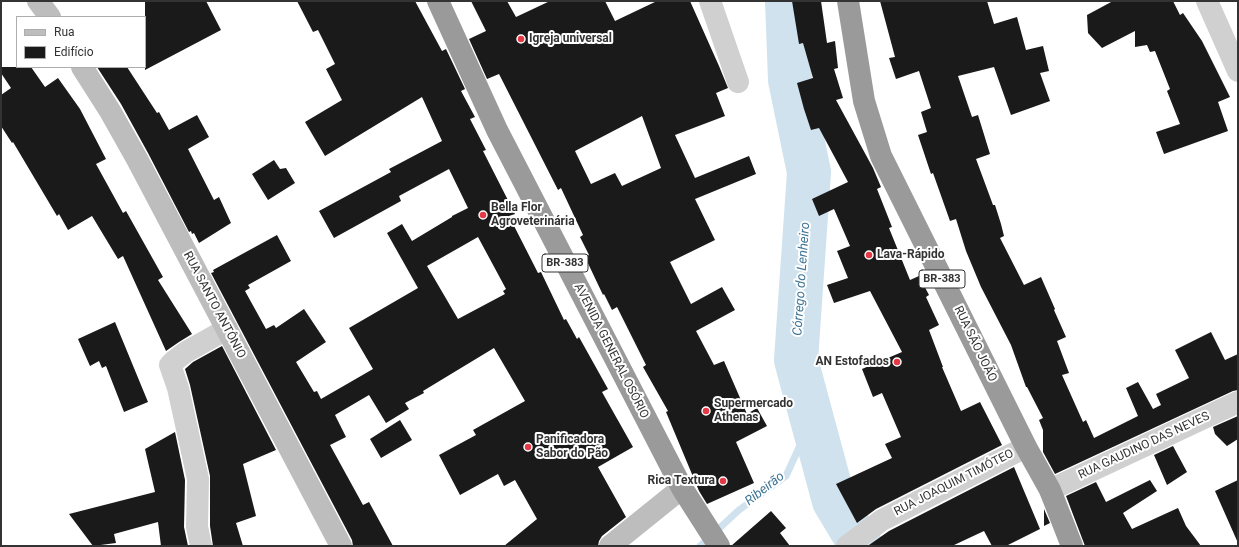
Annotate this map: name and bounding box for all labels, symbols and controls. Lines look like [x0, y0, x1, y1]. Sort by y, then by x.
legend [16, 16, 146, 68]
text: Rua [54, 25, 75, 39]
place label: Igreja universal [529, 32, 612, 46]
marker: Igreja universal [516, 34, 526, 44]
text: Edifício [54, 45, 94, 59]
place label: Bella Flor Agroveterinária [491, 201, 575, 229]
marker: Bella Flor Agroveterinária [478, 210, 488, 220]
water label: Córrego do Lenheiro [790, 222, 814, 336]
place label: Lava-Rápido [877, 248, 945, 262]
street label: RUA SANTO ANTÔNIO [180, 249, 248, 361]
marker: Lava-Rápido [864, 250, 874, 260]
road number: BR-383 [542, 254, 588, 272]
road number: BR-383 [919, 270, 965, 288]
street label: AVENIDA GENERAL OSÓRIO [571, 281, 651, 421]
street label: RUA SÃO JOÃO [950, 304, 1000, 384]
place label: AN Estofados [815, 355, 889, 369]
marker: AN Estofados [892, 357, 902, 367]
place label: Supermercado Athenas [714, 397, 793, 425]
marker: Supermercado Athenas [701, 406, 711, 416]
street label: RUA GAUDINO DAS NEVES [1076, 409, 1212, 483]
place label: Panificadora Sabor do Pão [536, 433, 608, 461]
marker: Panificadora Sabor do Pão [523, 442, 533, 452]
street label: RUA JOAQUIM TIMÓTEO [892, 447, 1016, 519]
water label: Ribeirão [742, 469, 788, 509]
place label: Rica Textura [648, 474, 715, 488]
marker: Rica Textura [718, 476, 728, 486]

